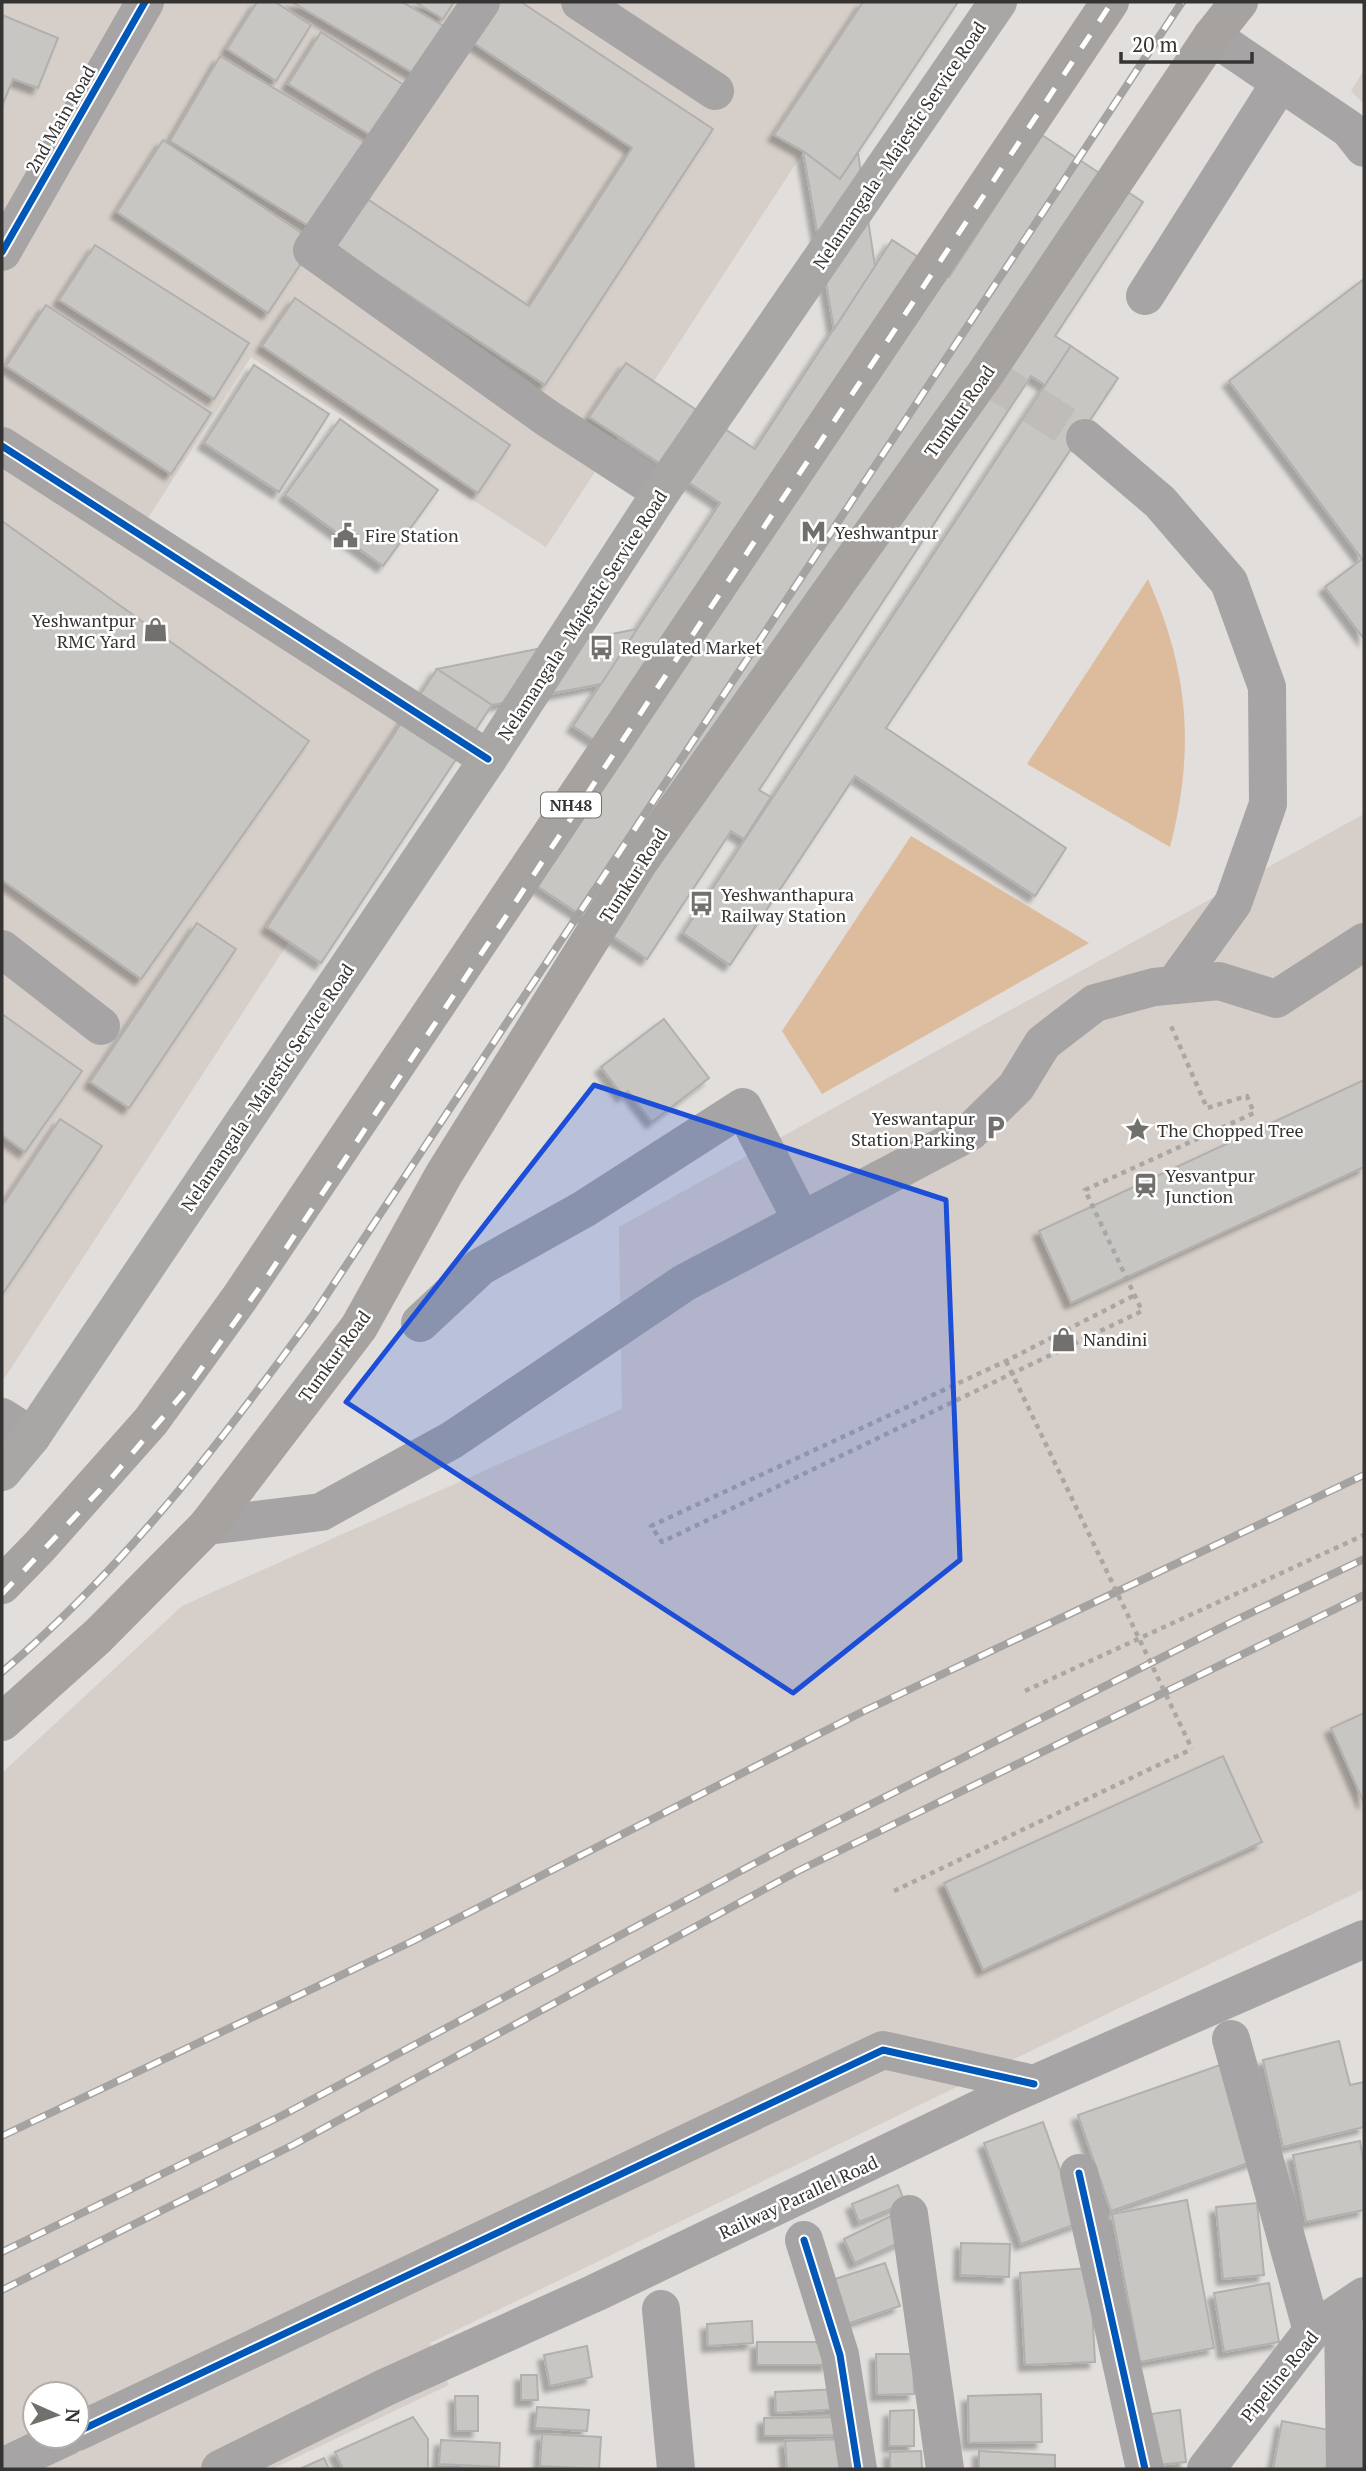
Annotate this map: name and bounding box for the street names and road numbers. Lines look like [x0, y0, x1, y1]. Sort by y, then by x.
street label: Nelamangala - Majestic Service Road [807, 17, 991, 273]
street label: 2nd Main Road [20, 61, 100, 177]
street label: Tumkur Road [918, 360, 1000, 462]
street label: Nelamangala - Majestic Service Road [492, 485, 672, 745]
road number: NH48 [541, 792, 601, 818]
street label: Tumkur Road [594, 823, 672, 927]
street label: Nelamangala - Majestic Service Road [175, 959, 359, 1215]
street label: Tumkur Road [293, 1305, 375, 1407]
street label: Railway Parallel Road [715, 2150, 881, 2244]
street label: Pipeline Road [1235, 2326, 1323, 2426]

